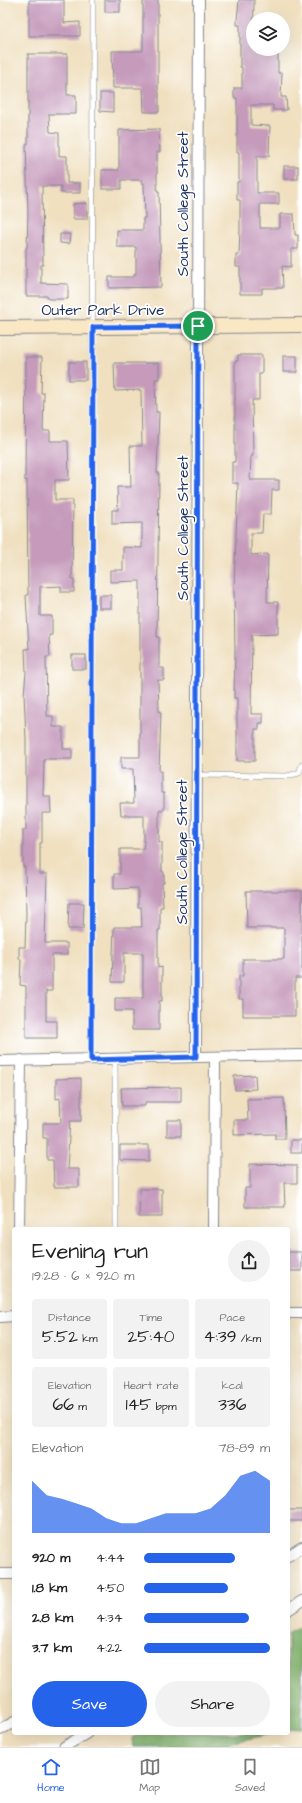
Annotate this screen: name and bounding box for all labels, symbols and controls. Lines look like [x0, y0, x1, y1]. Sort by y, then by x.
map controls [246, 12, 290, 56]
button: layers [246, 12, 290, 56]
street label: South College Street [173, 131, 195, 277]
street label: Outer Park Drive [42, 300, 165, 321]
pin [181, 309, 215, 343]
icon: arrive [187, 315, 209, 337]
street label: South College Street [173, 455, 195, 601]
street label: South College Street [172, 779, 194, 925]
text: Evening run [32, 1236, 148, 1267]
button: share [228, 1240, 270, 1282]
text: 19:28 · 6 × 920 m [32, 1267, 134, 1285]
text: Distance [48, 1310, 91, 1325]
text: Time [139, 1310, 163, 1325]
text: Pace [220, 1310, 245, 1325]
text: 5.52 [42, 1325, 78, 1349]
text: 25:40 [128, 1325, 174, 1349]
text: 4:39 [204, 1325, 236, 1349]
text: km [78, 1331, 98, 1346]
text: /km [236, 1331, 261, 1346]
text: Elevation [48, 1378, 91, 1393]
text: Heart rate [123, 1378, 179, 1393]
text: kcal [222, 1378, 243, 1393]
text: 66 [53, 1393, 74, 1417]
text: 145 [125, 1393, 151, 1417]
text: 336 [218, 1393, 246, 1417]
text: m [74, 1399, 87, 1414]
text: bpm [151, 1399, 177, 1414]
text: Elevation [32, 1439, 83, 1457]
text: 78–89 m [218, 1439, 270, 1457]
text: 920 m [32, 1549, 70, 1567]
text: 4:44 [96, 1549, 125, 1567]
text: 1.8 km [32, 1579, 67, 1597]
text: 4:50 [96, 1579, 124, 1597]
text: 2.8 km [32, 1609, 73, 1627]
text: 4:34 [96, 1609, 122, 1627]
text: 3.7 km [32, 1639, 72, 1657]
text: 4:22 [96, 1639, 122, 1657]
button: Save [32, 1681, 147, 1727]
button: Share [155, 1681, 270, 1727]
tab: Home [37, 1756, 64, 1795]
tab: Map [139, 1756, 161, 1795]
tab: Saved [235, 1756, 265, 1795]

